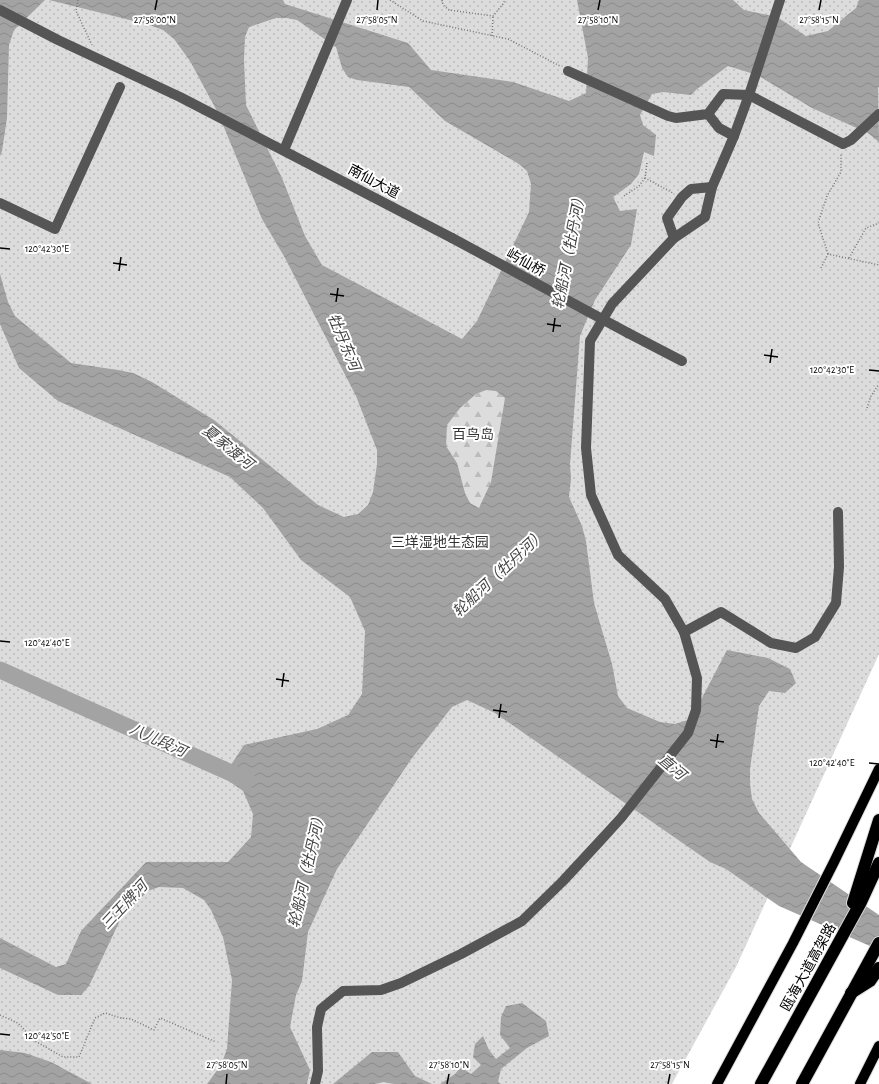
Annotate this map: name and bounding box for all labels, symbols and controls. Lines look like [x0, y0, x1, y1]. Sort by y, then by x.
text: 27°58'00"N [134, 15, 176, 25]
text: 27°58'05"N [356, 15, 398, 25]
text: 27°58'10"N [578, 15, 618, 25]
text: 27°58'15"N [799, 15, 839, 25]
street label: 南仙大道 [346, 161, 402, 201]
water label: 轮船河（牡丹河） [550, 190, 588, 310]
text: 120°42'30"E [25, 244, 69, 254]
street label: 屿仙桥 [504, 245, 548, 279]
water label: 牡丹东河 [325, 311, 364, 375]
text: 120°42'30"E [810, 365, 854, 375]
water label: 夏家渡河 [200, 422, 259, 474]
park label: 百鸟岛 [452, 427, 494, 442]
water label: 轮船河（牡丹河） [450, 526, 548, 620]
park label: 三垟湿地生态园 [391, 534, 489, 550]
text: 120°42'40"E [25, 638, 70, 648]
water label: 八儿段河 [127, 720, 191, 761]
water label: 直河 [655, 751, 691, 785]
text: 120°42'40"E [810, 758, 855, 768]
water label: 轮船河（牡丹河） [286, 809, 328, 929]
water label: 三王牌河 [98, 875, 152, 932]
street label: 瓯海大道高架路 [778, 921, 839, 1014]
text: 120°42'50"E [25, 1031, 69, 1041]
text: 27°58'05"N [206, 1060, 248, 1070]
text: 27°58'10"N [429, 1060, 469, 1070]
text: 27°58'15"N [650, 1060, 690, 1070]

